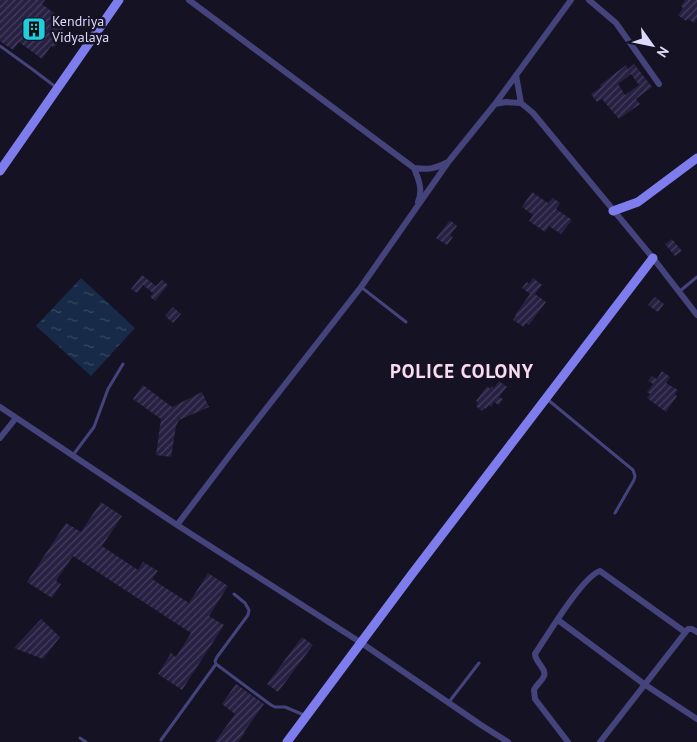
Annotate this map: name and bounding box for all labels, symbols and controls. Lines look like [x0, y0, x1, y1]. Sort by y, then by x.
place label: Kendriya Vidyalaya [51, 12, 109, 46]
building icon: Kendriya Vidyalaya [21, 16, 47, 42]
north arrow [627, 20, 677, 70]
text: N [653, 43, 673, 61]
district label: POLICE COLONY [390, 359, 534, 383]

